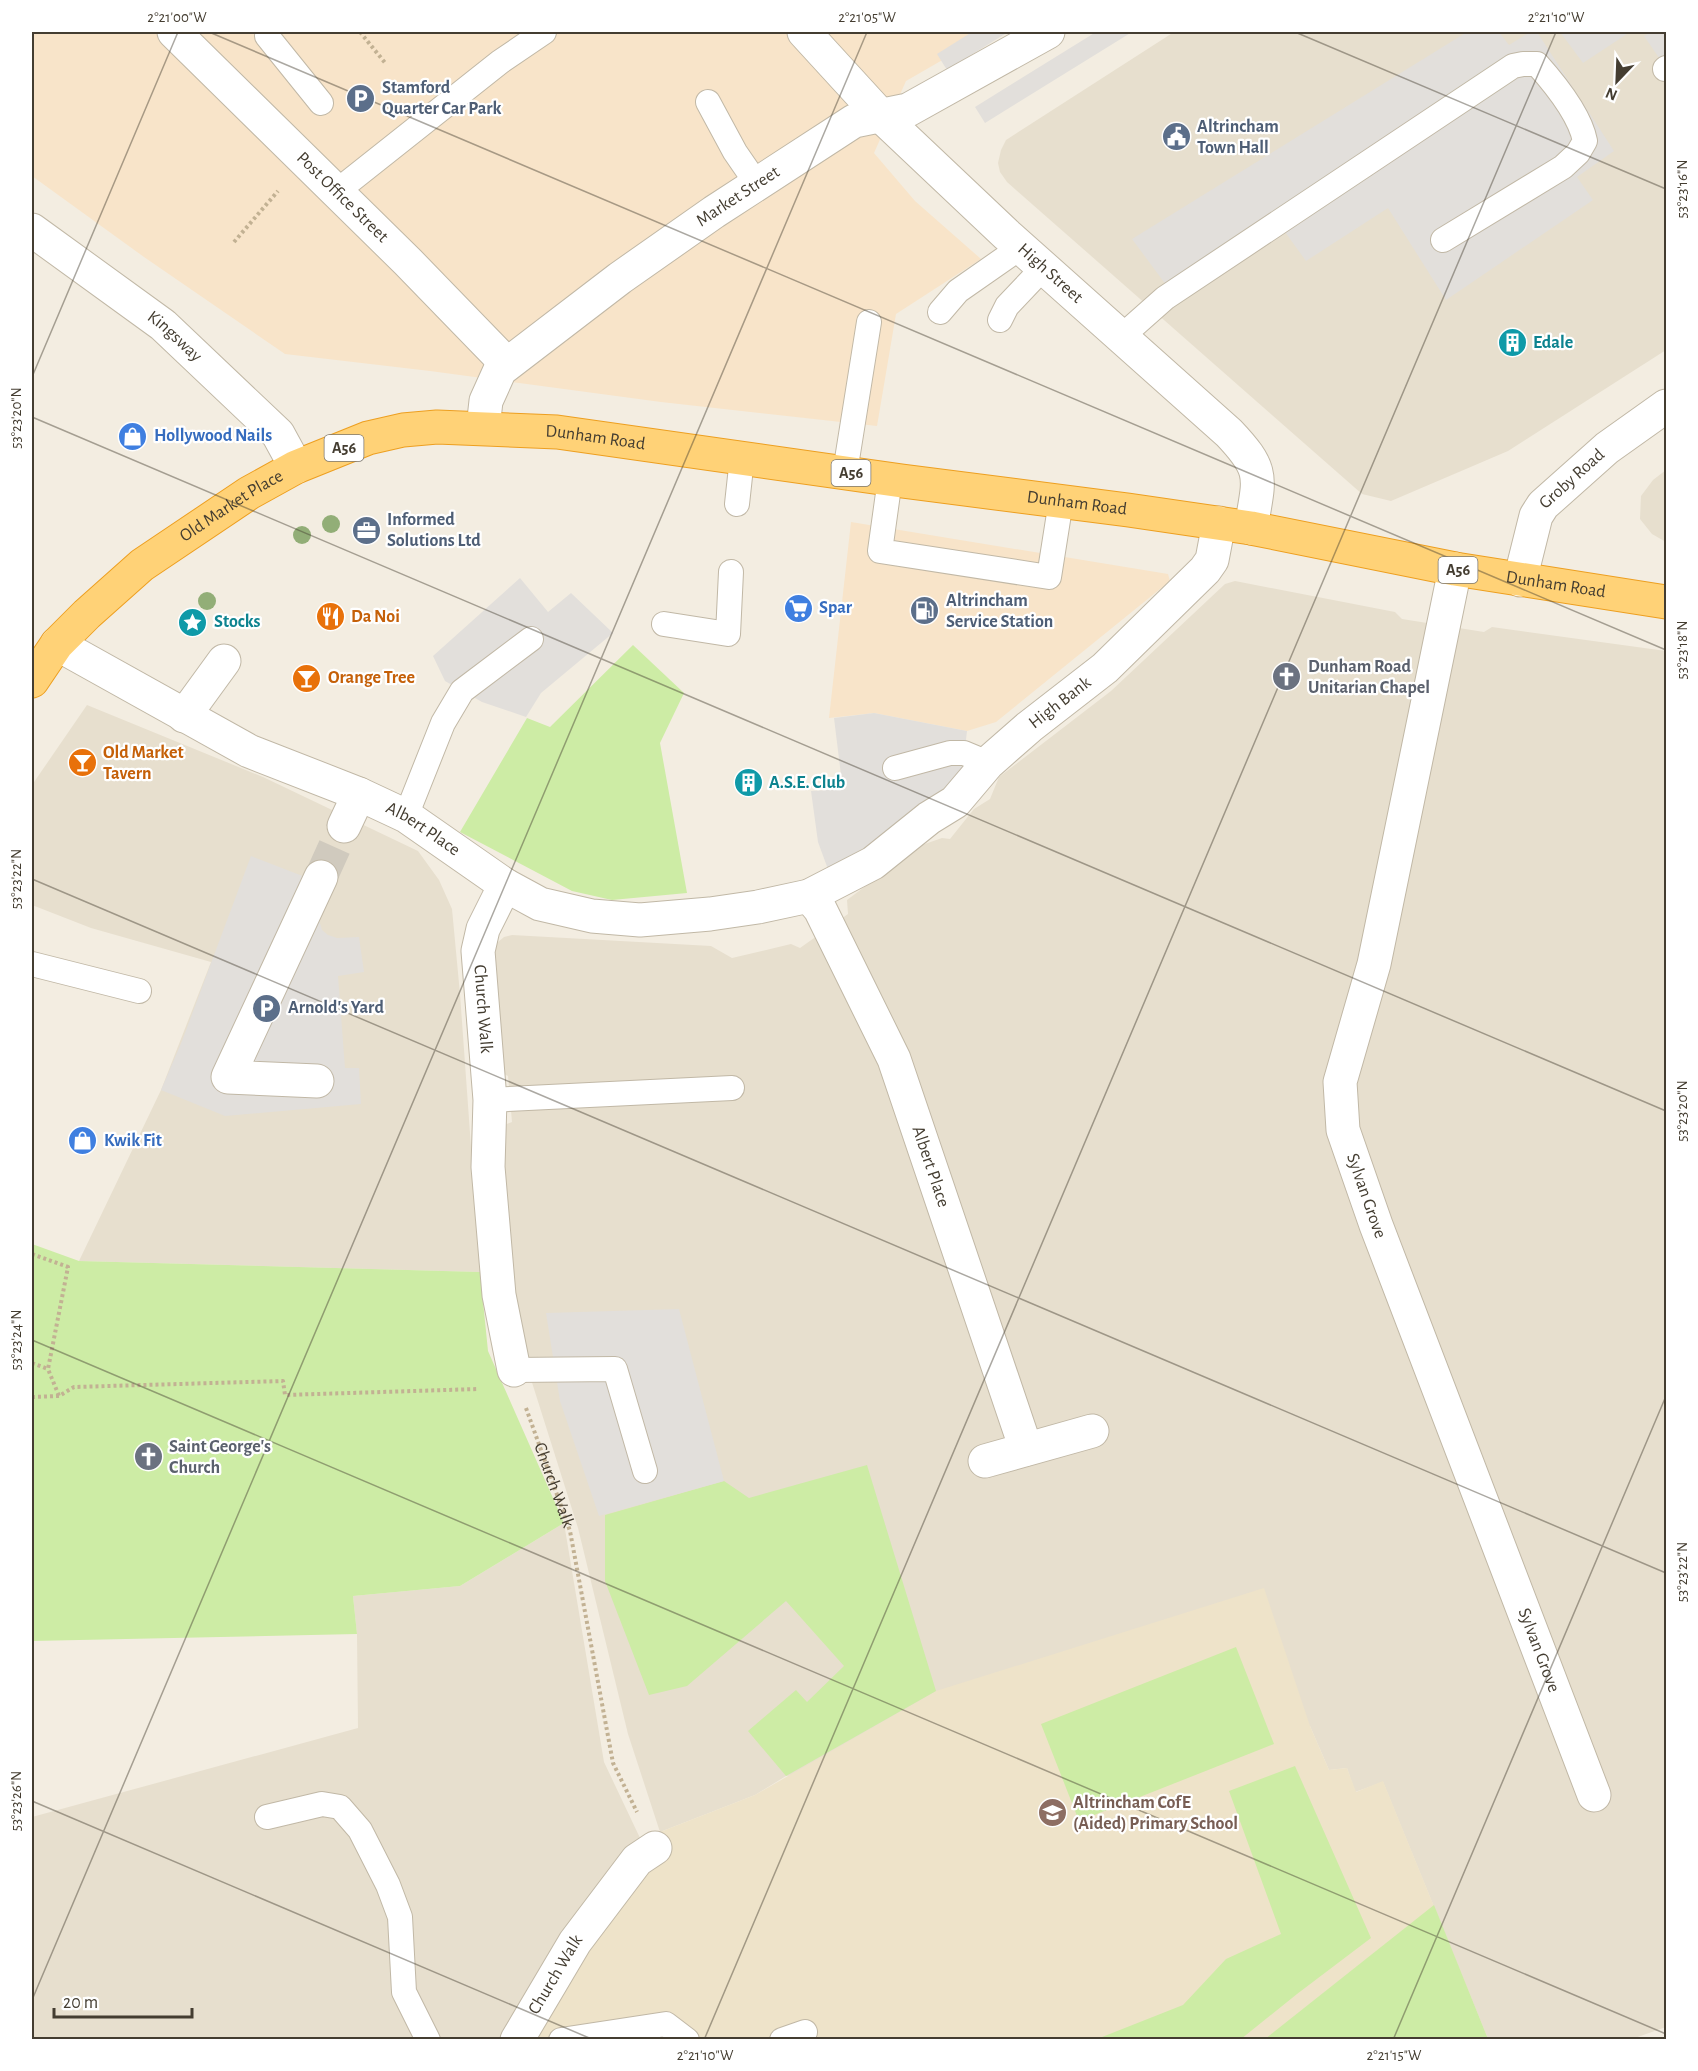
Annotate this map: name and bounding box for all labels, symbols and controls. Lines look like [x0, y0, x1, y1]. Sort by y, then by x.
text: 2°21'00"W [147, 10, 207, 25]
text: 2°21'05"W [838, 10, 896, 25]
text: 2°21'10"W [1528, 10, 1585, 25]
north arrow [1587, 51, 1647, 111]
place label: Stamford Quarter Car Park [382, 79, 501, 118]
parking icon: Stamford Quarter Car Park [345, 82, 377, 114]
text: N [1603, 84, 1620, 103]
place label: Altrincham Town Hall [1197, 118, 1279, 157]
public building icon: Altrincham Town Hall [1160, 121, 1192, 153]
street label: Post Office Street [293, 149, 392, 246]
text: 53°23'16"N [1675, 160, 1690, 219]
street label: Market Street [693, 163, 783, 230]
street label: High Street [1014, 240, 1086, 307]
street label: Kingsway [144, 308, 205, 366]
building icon: Edale [1496, 327, 1528, 359]
place label: Edale [1533, 334, 1573, 352]
text: 53°23'20"N [9, 387, 24, 449]
shop icon: Hollywood Nails [117, 420, 149, 452]
street label: Dunham Road [545, 423, 647, 453]
place label: Hollywood Nails [154, 427, 272, 445]
road number: A56 [324, 435, 364, 461]
street label: Groby Road [1536, 446, 1608, 513]
road number: A56 [832, 460, 870, 486]
street label: Old Market Place [177, 467, 286, 546]
street label: Dunham Road [1026, 488, 1128, 519]
place label: Informed Solutions Ltd [387, 511, 481, 550]
office icon: Informed Solutions Ltd [350, 514, 382, 546]
road number: A56 [1438, 557, 1478, 583]
street label: Dunham Road [1505, 568, 1607, 601]
supermarket icon: Spar [782, 592, 814, 624]
place label: Altrincham Service Station [946, 592, 1053, 631]
fuel station icon: Altrincham Service Station [909, 595, 941, 627]
place label: Spar [819, 599, 853, 617]
restaurant icon: Da Noi [314, 601, 346, 633]
place icon: Stocks [177, 606, 209, 638]
place label: Da Noi [351, 608, 400, 626]
place label: Stocks [214, 613, 261, 631]
text: 53°23'18"N [1675, 620, 1690, 680]
place label: Dunham Road Unitarian Chapel [1308, 658, 1430, 697]
church icon: Dunham Road Unitarian Chapel [1271, 661, 1303, 693]
bar icon: Orange Tree [291, 662, 323, 694]
place label: Orange Tree [328, 669, 415, 687]
street label: High Bank [1026, 673, 1095, 732]
place label: Old Market Tavern [103, 744, 184, 783]
bar icon: Old Market Tavern [66, 747, 98, 779]
building icon: A.S.E. Club [732, 767, 764, 799]
place label: A.S.E. Club [769, 774, 845, 792]
street label: Albert Place [383, 799, 463, 860]
text: 53°23'22"N [9, 849, 24, 909]
street label: Church Walk [470, 964, 495, 1055]
parking icon: Arnold's Yard [251, 992, 283, 1024]
place label: Arnold's Yard [288, 999, 384, 1017]
text: 53°23'20"N [1675, 1080, 1690, 1142]
street label: Albert Place [908, 1124, 953, 1210]
shop icon: Kwik Fit [67, 1125, 99, 1157]
place label: Kwik Fit [104, 1132, 162, 1150]
street label: Sylvan Grove [1343, 1151, 1389, 1241]
text: 53°23'24"N [9, 1310, 24, 1370]
place label: Saint George's Church [169, 1438, 271, 1477]
street label: Church Walk [530, 1440, 577, 1531]
church icon: Saint George's Church [132, 1441, 164, 1473]
text: 53°23'22"N [1675, 1542, 1690, 1602]
street label: Sylvan Grove [1514, 1606, 1563, 1695]
text: 53°23'26"N [9, 1771, 24, 1831]
place label: Altrincham CofE (Aided) Primary School [1073, 1794, 1238, 1833]
school or university icon: Altrincham CofE (Aided) Primary School [1036, 1797, 1068, 1829]
street label: Church Walk [525, 1931, 587, 2017]
scale bar [54, 1981, 192, 2019]
text: 20 m [63, 1994, 98, 2012]
text: 2°21'10"W [677, 2048, 734, 2063]
text: 2°21'15"W [1367, 2048, 1422, 2063]

